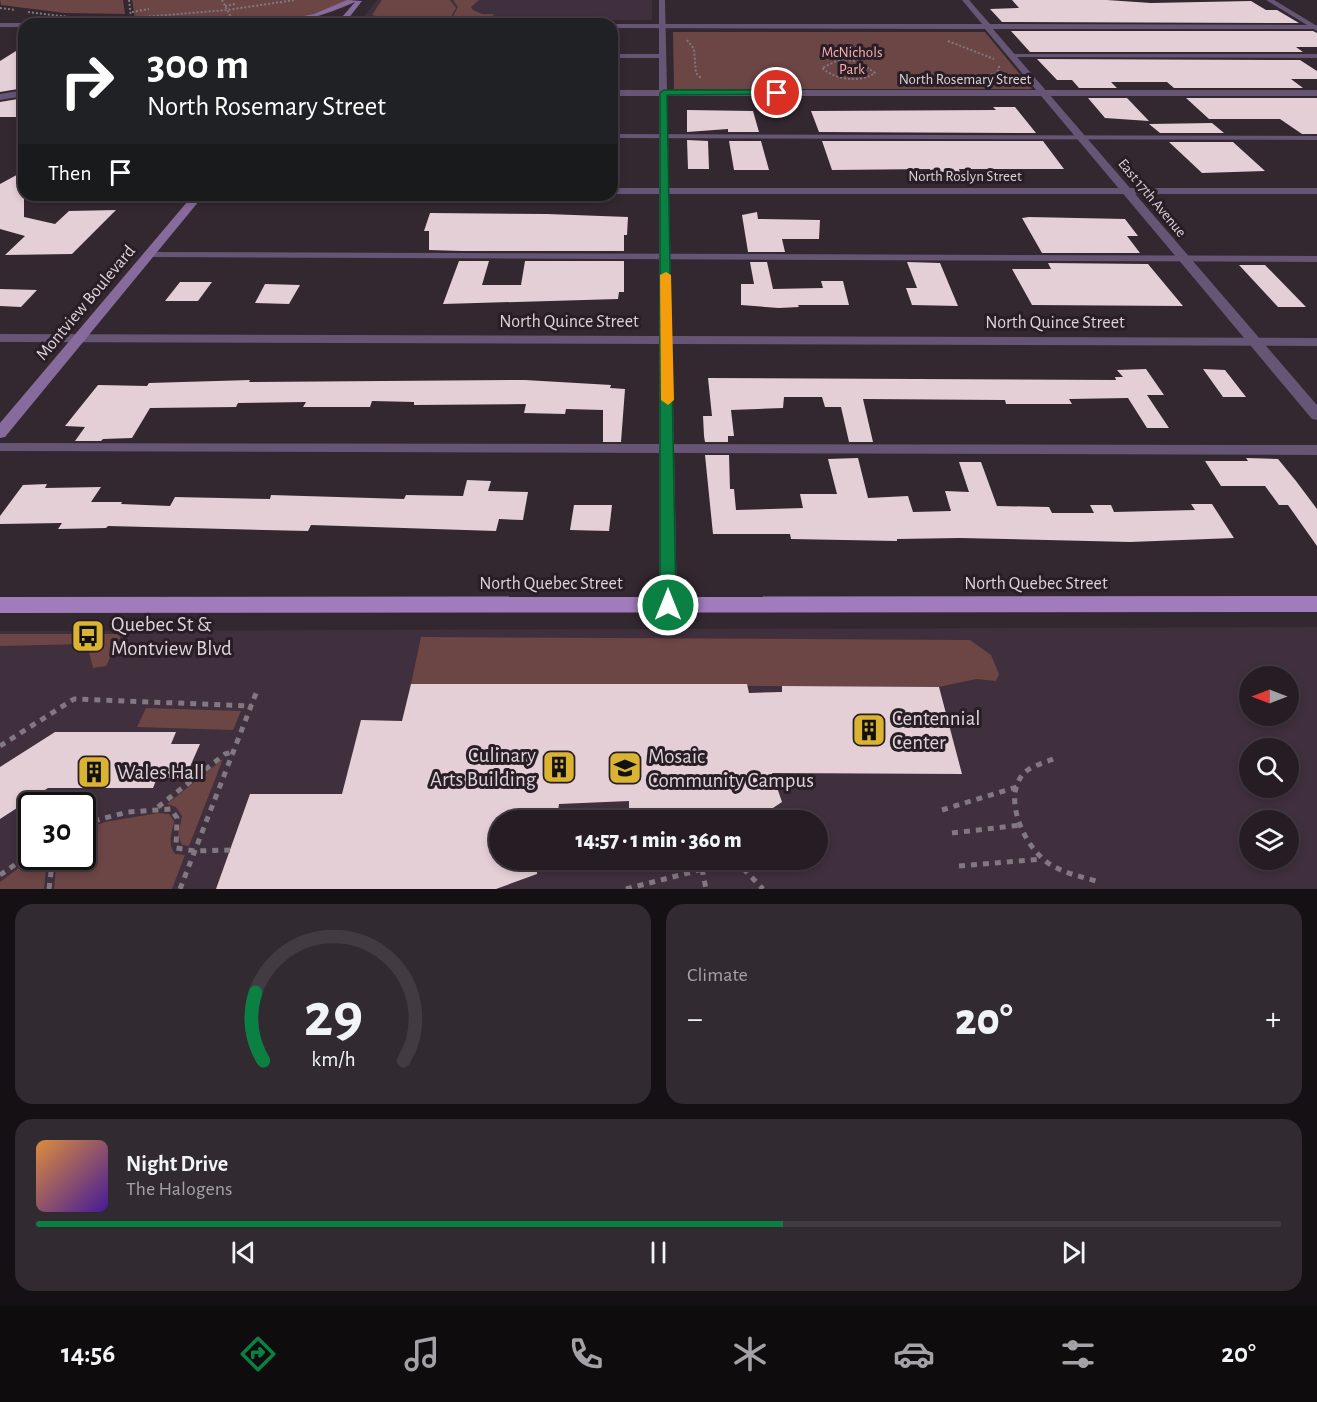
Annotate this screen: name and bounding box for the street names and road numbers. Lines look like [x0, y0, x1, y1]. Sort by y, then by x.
street label: North Rosemary Street [899, 72, 1032, 87]
street label: East 17th Avenue [1115, 156, 1189, 240]
street label: North Roslyn Street [908, 169, 1022, 184]
street label: Montview Boulevard [33, 242, 139, 364]
street label: North Quince Street [499, 313, 639, 331]
street label: North Quince Street [985, 314, 1125, 332]
street label: North Quebec Street [479, 575, 623, 593]
street label: North Quebec Street [964, 575, 1108, 593]

